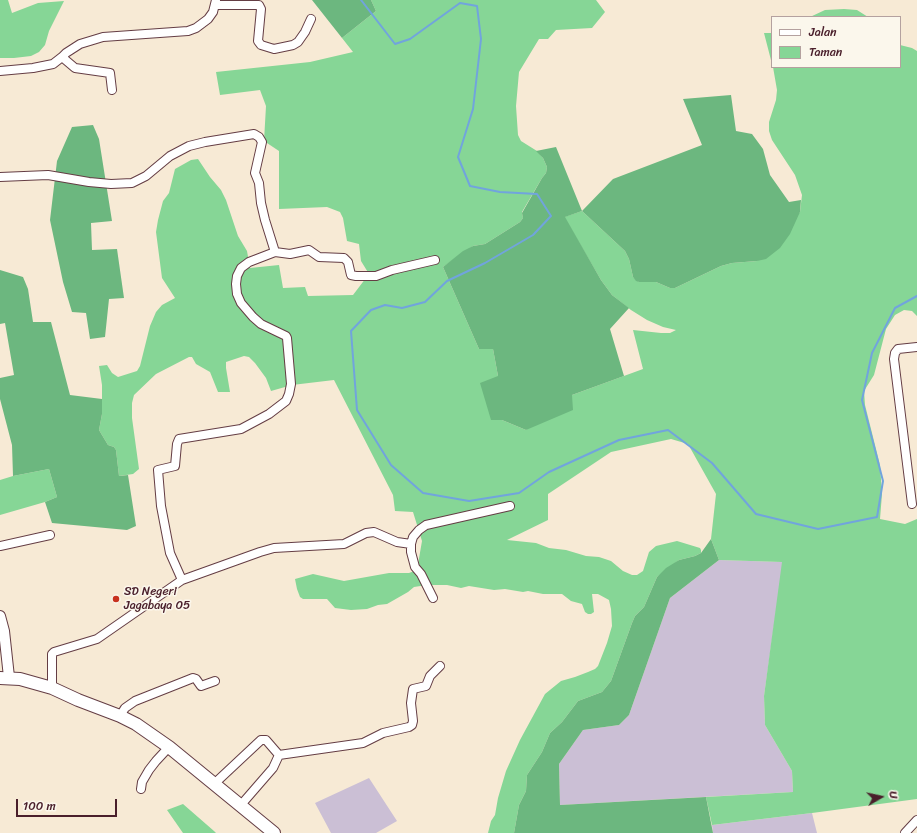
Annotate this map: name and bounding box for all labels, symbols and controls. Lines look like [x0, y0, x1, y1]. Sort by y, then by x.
legend [771, 16, 901, 68]
text: Jalan [809, 21, 837, 43]
text: Taman [809, 41, 842, 63]
place label: SD Negeri Jagabaya 05 [124, 585, 190, 613]
marker: SD Negeri Jagabaya 05 [111, 594, 121, 604]
north arrow [861, 777, 901, 817]
text: U [883, 790, 903, 800]
scale bar [18, 791, 119, 817]
text: 100 m [23, 795, 56, 817]

